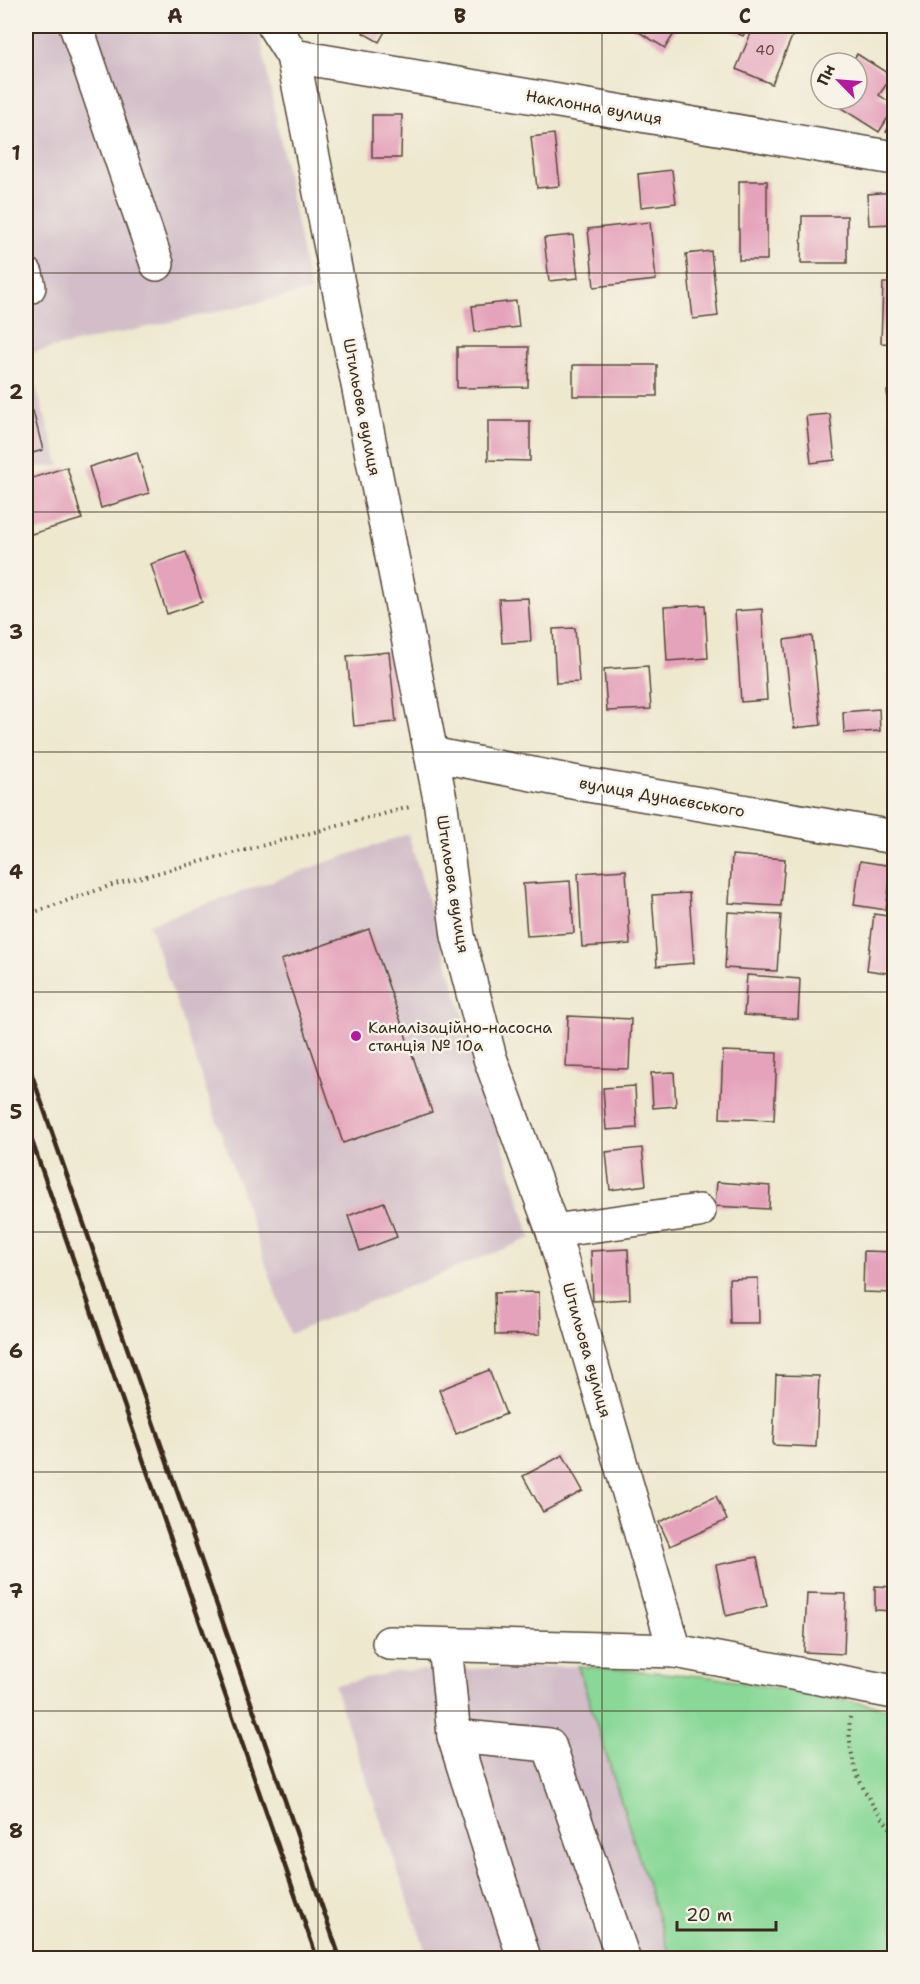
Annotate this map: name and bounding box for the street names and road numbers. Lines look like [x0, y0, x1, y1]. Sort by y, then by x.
street label: Наклонна вулиця [524, 85, 664, 129]
street label: Штильова вулиця [338, 336, 386, 478]
street label: вулиця Дунаєвського [578, 772, 746, 822]
street label: Штильова вулиця [432, 813, 474, 955]
street label: Штильова вулиця [558, 1280, 616, 1420]

